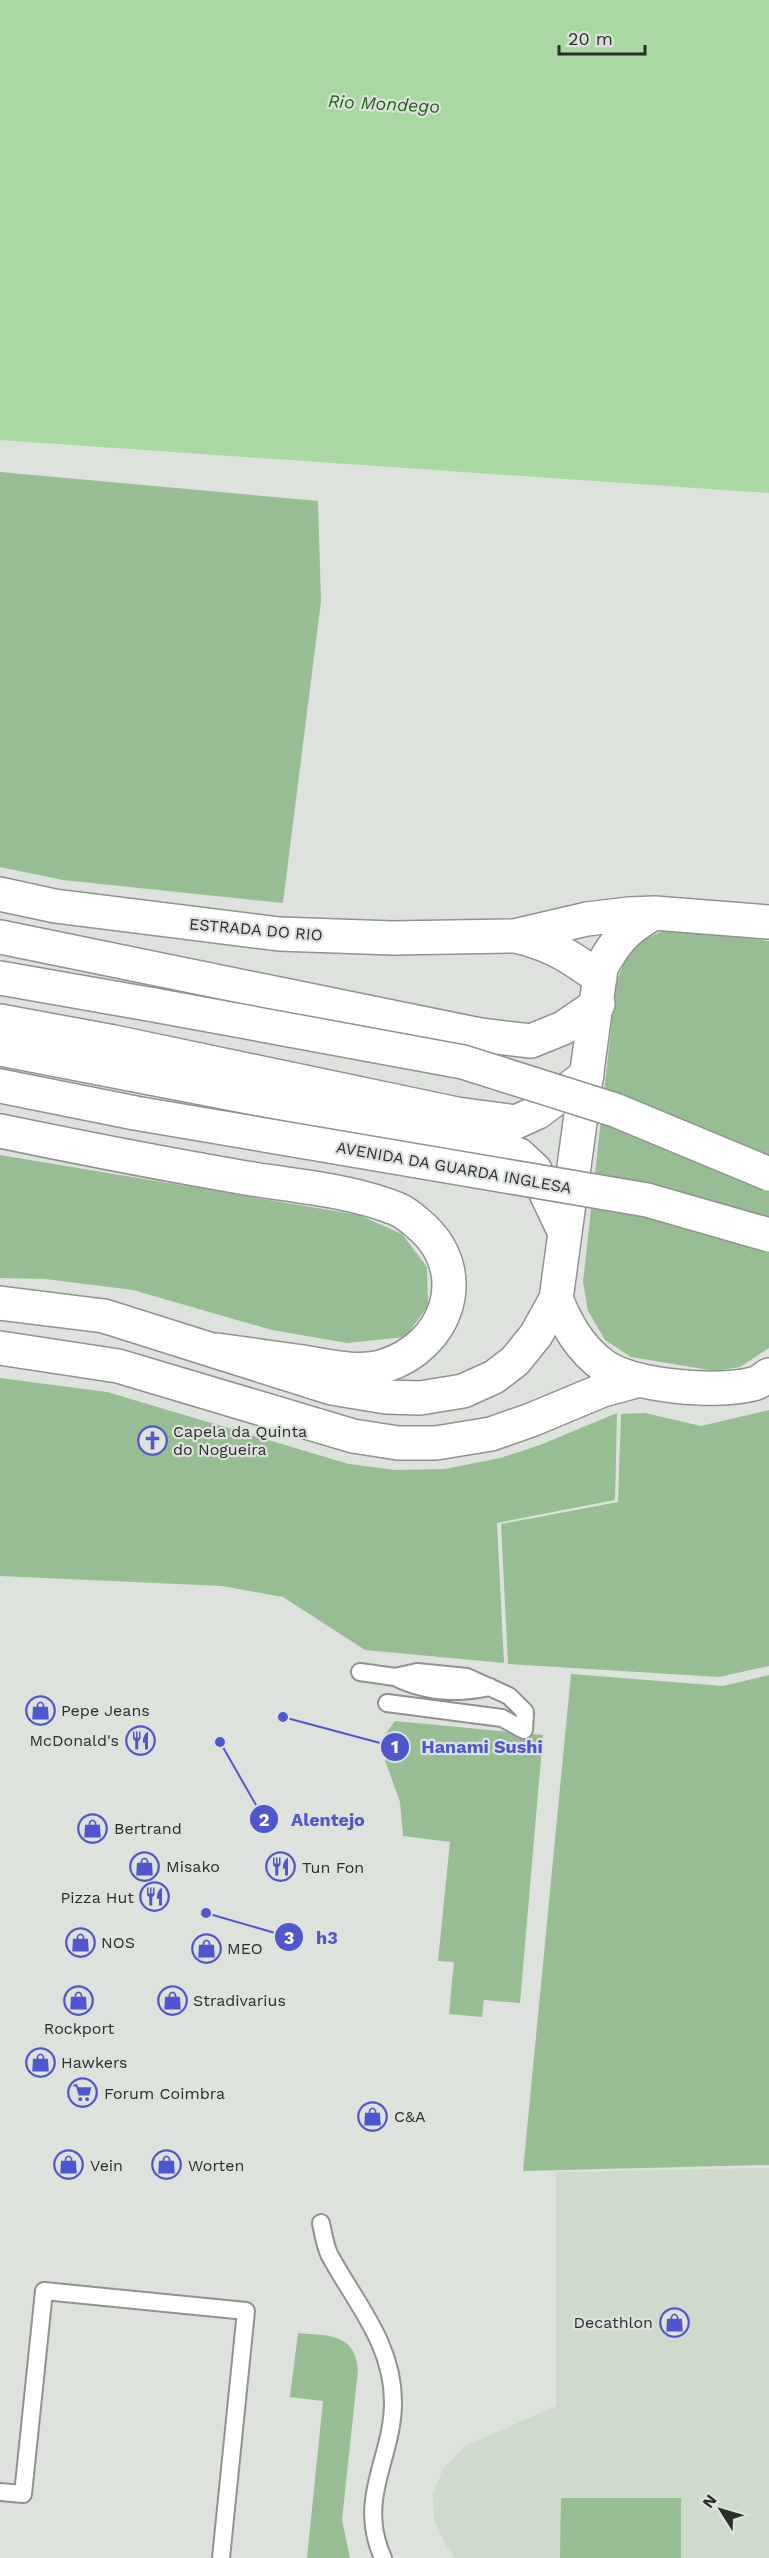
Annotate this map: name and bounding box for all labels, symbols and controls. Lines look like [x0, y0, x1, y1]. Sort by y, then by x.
scale bar [559, 18, 644, 56]
text: 20 m [568, 28, 613, 49]
water label: Rio Mondego [327, 90, 441, 117]
street label: ESTRADA DO RIO [189, 914, 323, 945]
street label: AVENIDA DA GUARDA INGLESA [335, 1137, 573, 1198]
place label: Capela da Quinta do Nogueira [173, 1422, 307, 1459]
church icon: Capela da Quinta do Nogueira [136, 1424, 168, 1456]
shop icon: Pepe Jeans [24, 1694, 56, 1726]
place label: Pepe Jeans [61, 1701, 150, 1720]
restaurant icon: McDonald's [124, 1724, 156, 1756]
callout: Hanami Sushi [380, 1729, 555, 1765]
place label: McDonald's [30, 1731, 119, 1750]
text: 1 [391, 1736, 399, 1757]
text: Hanami Sushi [421, 1736, 543, 1757]
callout: Alentejo [249, 1801, 377, 1837]
text: 2 [259, 1809, 269, 1830]
text: Alentejo [291, 1809, 365, 1830]
shop icon: Bertrand [77, 1812, 109, 1844]
place label: Bertrand [114, 1819, 182, 1838]
shop icon: Misako [129, 1850, 161, 1882]
restaurant icon: Tun Fon [265, 1851, 297, 1883]
place label: Misako [166, 1857, 220, 1876]
place label: Tun Fon [302, 1858, 364, 1877]
restaurant icon: Pizza Hut [139, 1881, 171, 1913]
place label: Pizza Hut [61, 1888, 134, 1907]
callout: h3 [274, 1919, 350, 1955]
shop icon: NOS [64, 1926, 96, 1958]
text: 3 [284, 1927, 294, 1948]
text: h3 [316, 1927, 338, 1948]
shop icon: MEO [190, 1932, 222, 1964]
place label: NOS [101, 1933, 135, 1952]
place label: MEO [227, 1939, 263, 1958]
shop icon: Rockport [63, 1984, 95, 2016]
shop icon: Stradivarius [156, 1984, 188, 2016]
place label: Stradivarius [193, 1991, 286, 2010]
place label: Rockport [44, 2019, 114, 2038]
shop icon: Hawkers [24, 2046, 56, 2078]
place label: Hawkers [61, 2053, 128, 2072]
supermarket icon: Forum Coimbra [67, 2077, 99, 2109]
place label: Forum Coimbra [104, 2084, 225, 2103]
shop icon: C&A [357, 2100, 389, 2132]
place label: C&A [394, 2107, 426, 2126]
shop icon: Vein [53, 2149, 85, 2181]
shop icon: Worten [151, 2149, 183, 2181]
place label: Vein [90, 2156, 123, 2175]
place label: Worten [188, 2156, 244, 2175]
shop icon: Decathlon [658, 2306, 690, 2338]
place label: Decathlon [574, 2313, 653, 2332]
north arrow [691, 2480, 751, 2540]
text: N [698, 2491, 721, 2512]

